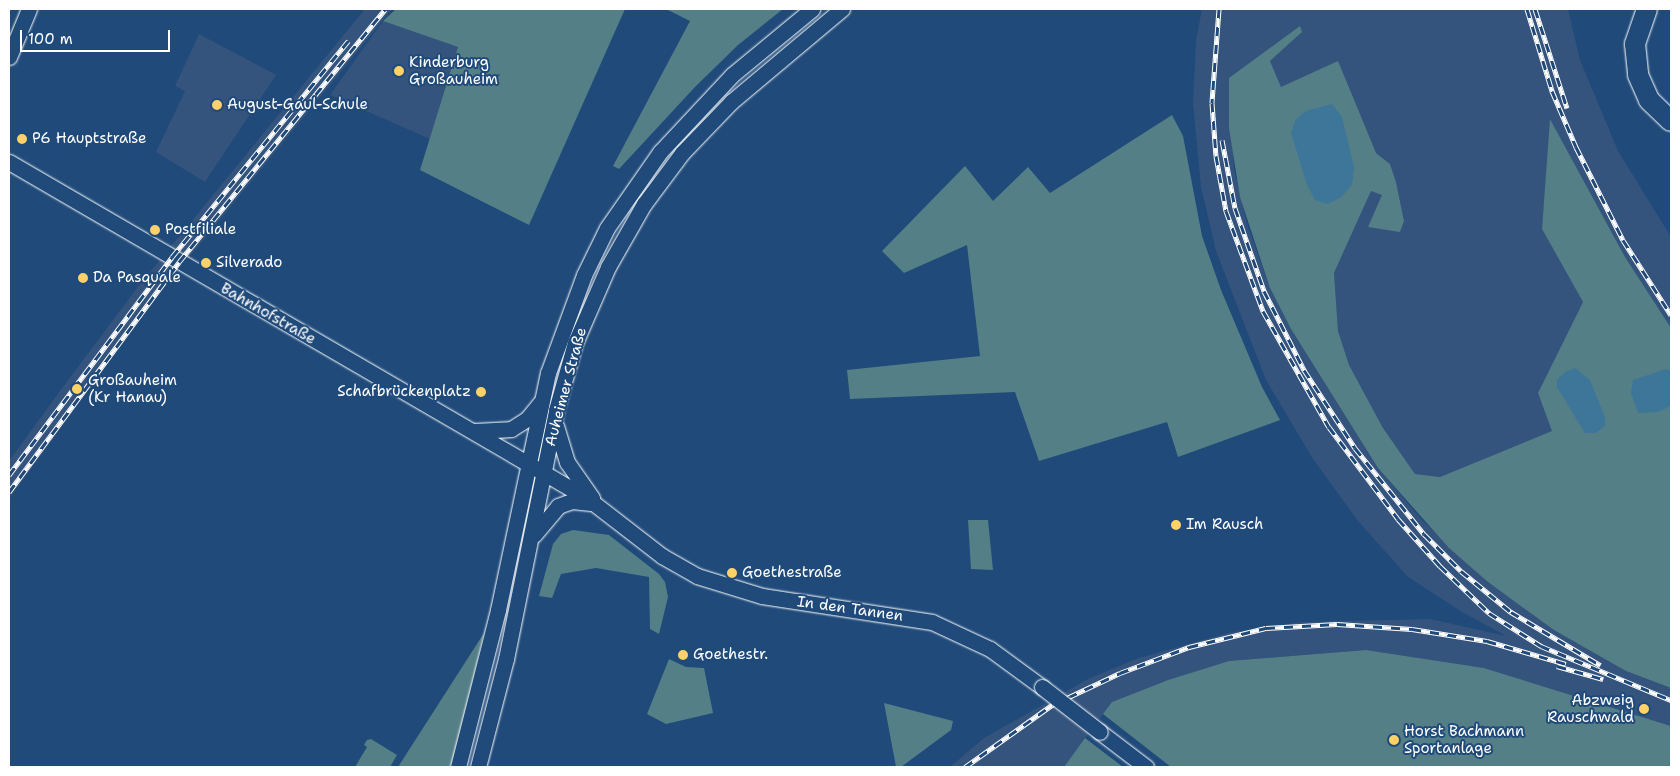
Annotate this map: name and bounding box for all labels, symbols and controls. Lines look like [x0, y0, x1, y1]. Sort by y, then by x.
scale bar [22, 20, 172, 52]
text: 100 m [28, 29, 73, 49]
place label: Kinderburg Großauheim [409, 53, 498, 88]
marker: Kinderburg Großauheim [393, 65, 405, 77]
place label: August-Gaul-Schule [227, 96, 368, 114]
marker: August-Gaul-Schule [211, 99, 223, 111]
place label: P6 Hauptstraße [32, 130, 147, 148]
marker: P6 Hauptstraße [16, 133, 28, 145]
place label: Postfiliale [165, 221, 236, 239]
marker: Postfiliale [149, 224, 161, 236]
place label: Silverado [216, 254, 282, 272]
marker: Silverado [200, 257, 212, 269]
place label: Da Pasquale [93, 269, 181, 287]
marker: Da Pasquale [77, 272, 89, 284]
street label: Bahnhofstraße [217, 280, 319, 348]
street label: Auheimer Straße [541, 326, 591, 448]
place label: Großauheim (Kr Hanau) [88, 371, 177, 406]
marker: Großauheim (Kr Hanau) [70, 382, 84, 396]
place label: Schafbrückenplatz [337, 383, 471, 401]
marker: Schafbrückenplatz [475, 386, 487, 398]
place label: Im Rausch [1186, 516, 1263, 534]
marker: Im Rausch [1170, 519, 1182, 531]
place label: Goethestraße [742, 564, 842, 582]
marker: Goethestraße [726, 567, 738, 579]
street label: In den Tannen [796, 593, 904, 625]
place label: Goethestr. [693, 646, 768, 664]
marker: Goethestr. [677, 649, 689, 661]
place label: Abzweig Rauschwald [1547, 691, 1634, 726]
marker: Abzweig Rauschwald [1638, 703, 1650, 715]
place label: Horst Bachmann Sportanlage [1404, 722, 1524, 757]
marker: Horst Bachmann Sportanlage [1388, 734, 1400, 746]

